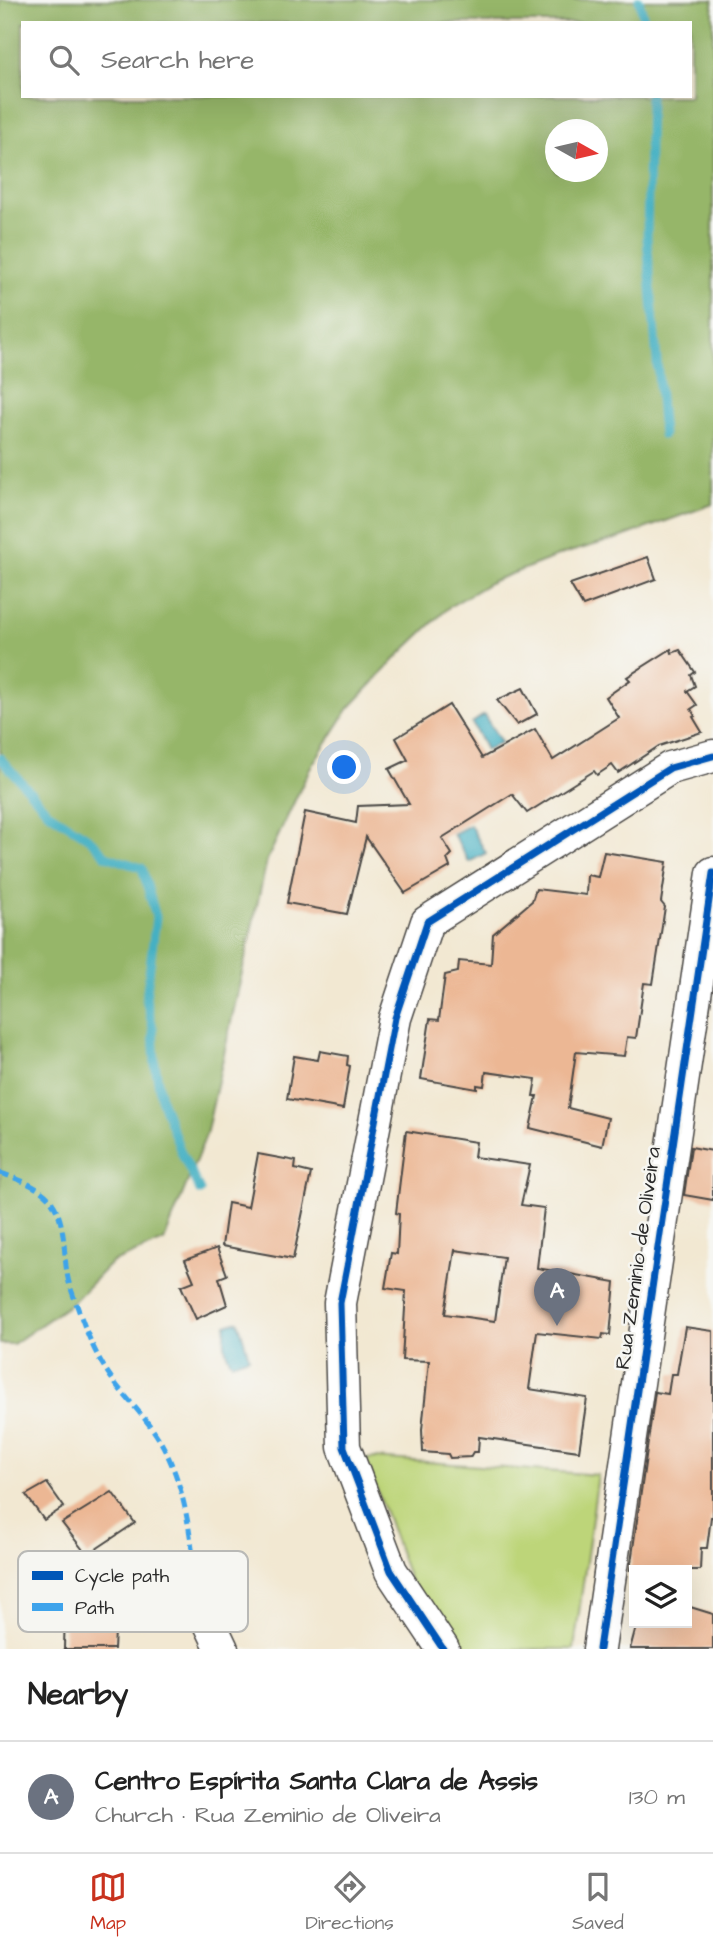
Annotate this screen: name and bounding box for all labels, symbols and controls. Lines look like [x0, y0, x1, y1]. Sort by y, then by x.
search box [21, 21, 692, 98]
icon: search [45, 41, 83, 79]
text: Search here [101, 42, 254, 78]
north arrow [545, 119, 608, 182]
your location [327, 750, 361, 784]
street label: Rua Zeminio de Oliveira [608, 1144, 668, 1371]
pin: A [534, 1268, 580, 1326]
legend [18, 1551, 248, 1632]
text: Cycle path [75, 1563, 170, 1591]
map controls [629, 1565, 692, 1628]
button: layers [629, 1565, 692, 1628]
text: Path [75, 1595, 114, 1622]
text: Nearby [28, 1674, 128, 1716]
text: Centro Espírita Santa Clara de Assis [95, 1763, 538, 1799]
text: A [44, 1781, 58, 1813]
text: 130 m [629, 1781, 685, 1813]
text: Church · Rua Zeminio de Oliveira [95, 1799, 441, 1831]
tab: Map [89, 1868, 127, 1937]
tab: Directions [305, 1868, 394, 1937]
tab: Saved [572, 1868, 624, 1937]

